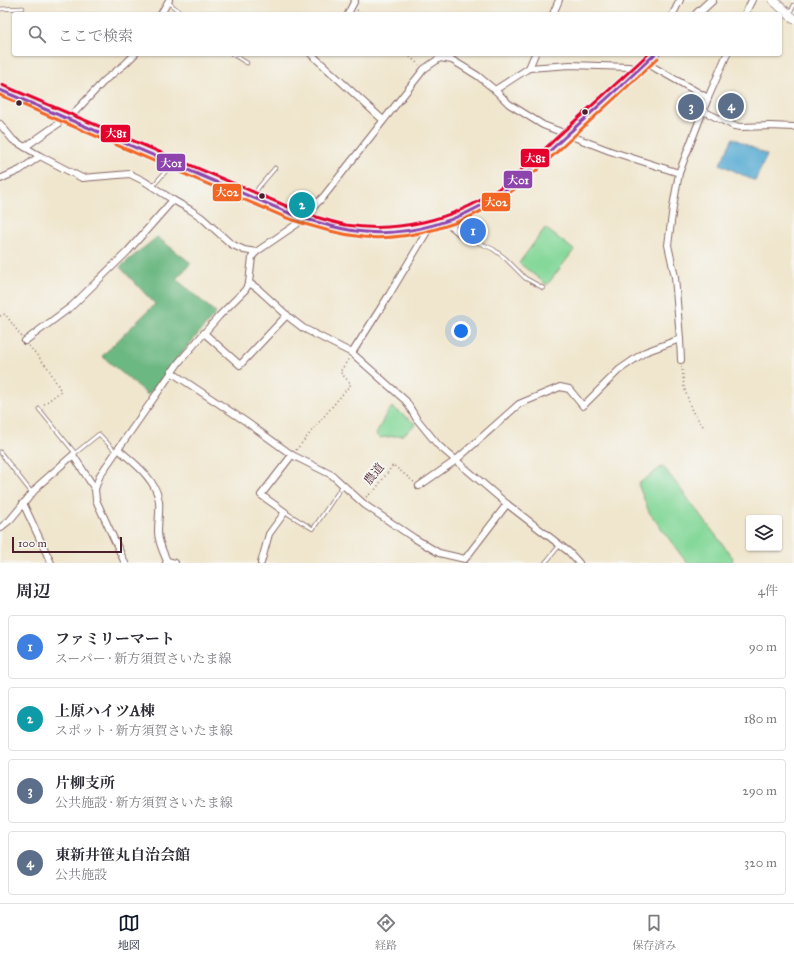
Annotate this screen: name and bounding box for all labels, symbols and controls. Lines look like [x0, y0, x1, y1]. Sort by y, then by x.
search box [12, 12, 782, 56]
icon: search [26, 23, 48, 45]
text: ここで検索 [58, 27, 133, 45]
pin: 4 [718, 91, 744, 121]
pin: 3 [678, 92, 704, 122]
unlabelled marker [14, 98, 24, 108]
unlabelled marker [580, 107, 590, 117]
line badge: 大81 [100, 124, 131, 143]
text: 大81 [105, 127, 127, 140]
line badge: 大81 [520, 148, 550, 168]
text: 大81 [524, 152, 546, 165]
line badge: 大01 [156, 153, 186, 172]
text: 大01 [160, 157, 182, 170]
line badge: 大01 [503, 170, 533, 189]
text: 大01 [507, 174, 529, 187]
line badge: 大02 [212, 183, 242, 202]
text: 大02 [216, 186, 239, 199]
pin: 2 [289, 190, 315, 220]
unlabelled marker [257, 191, 267, 201]
line badge: 大02 [481, 192, 511, 212]
text: 大02 [485, 196, 508, 209]
pin: 1 [460, 216, 486, 246]
your location [451, 321, 471, 341]
street label: 農道 [361, 460, 387, 488]
map controls [746, 515, 782, 551]
button: layers [746, 515, 782, 551]
scale bar [12, 535, 122, 554]
text: 100 m [18, 537, 47, 550]
text: 周辺 [16, 581, 50, 602]
text: 4件 [758, 583, 778, 599]
text: ファミリーマート [55, 630, 175, 648]
text: 1 [27, 639, 33, 655]
text: 90 m [749, 639, 777, 655]
text: スーパー · 新方須賀さいたま線 [55, 651, 231, 667]
text: 上原ハイツA棟 [55, 702, 155, 720]
text: 2 [27, 711, 33, 727]
text: 180 m [744, 711, 777, 727]
text: スポット · 新方須賀さいたま線 [55, 723, 232, 739]
text: 片柳支所 [55, 774, 115, 792]
text: 3 [27, 783, 33, 799]
text: 290 m [742, 783, 777, 799]
text: 公共施設 · 新方須賀さいたま線 [55, 795, 232, 811]
text: 東新井笹丸自治会館 [55, 846, 190, 864]
text: 4 [26, 855, 34, 871]
text: 320 m [744, 855, 777, 871]
text: 公共施設 [55, 867, 107, 883]
tab: 地図 [118, 912, 140, 952]
tab: 経路 [375, 912, 397, 952]
tab: 保存済み [632, 912, 676, 952]

